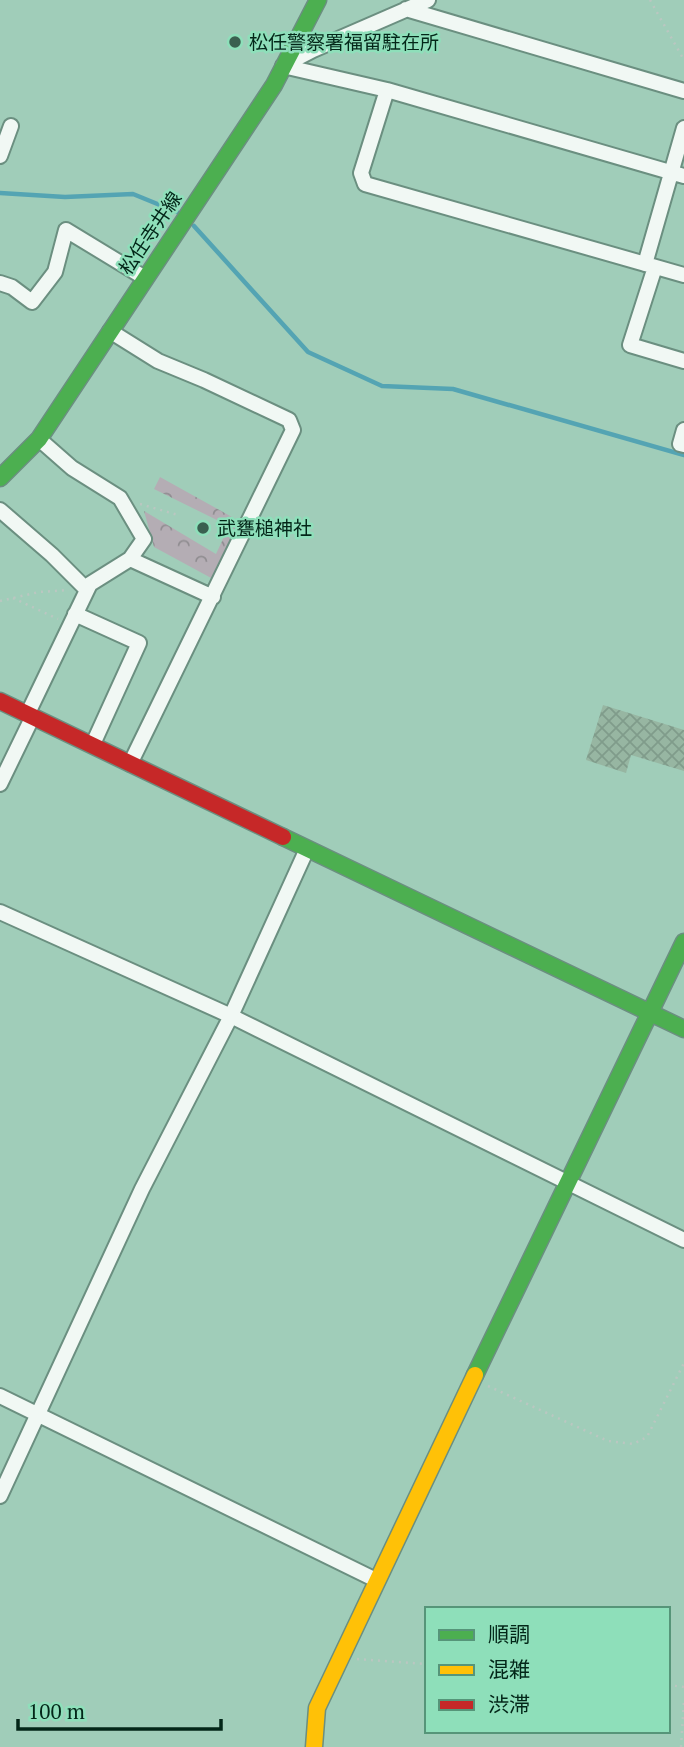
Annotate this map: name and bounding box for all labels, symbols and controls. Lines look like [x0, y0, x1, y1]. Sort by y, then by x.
place label: 松任警察署福留駐在所 [249, 29, 439, 54]
marker: 松任警察署福留駐在所 [227, 34, 243, 50]
street label: 松任寺井線 [113, 186, 187, 279]
place label: 武甕槌神社 [217, 515, 312, 540]
marker: 武甕槌神社 [195, 520, 211, 536]
legend [425, 1607, 670, 1733]
text: 順調 [488, 1620, 530, 1648]
text: 混雑 [488, 1655, 530, 1683]
scale bar [18, 1688, 220, 1732]
text: 渋滞 [488, 1690, 530, 1718]
text: 100 m [28, 1697, 85, 1725]

